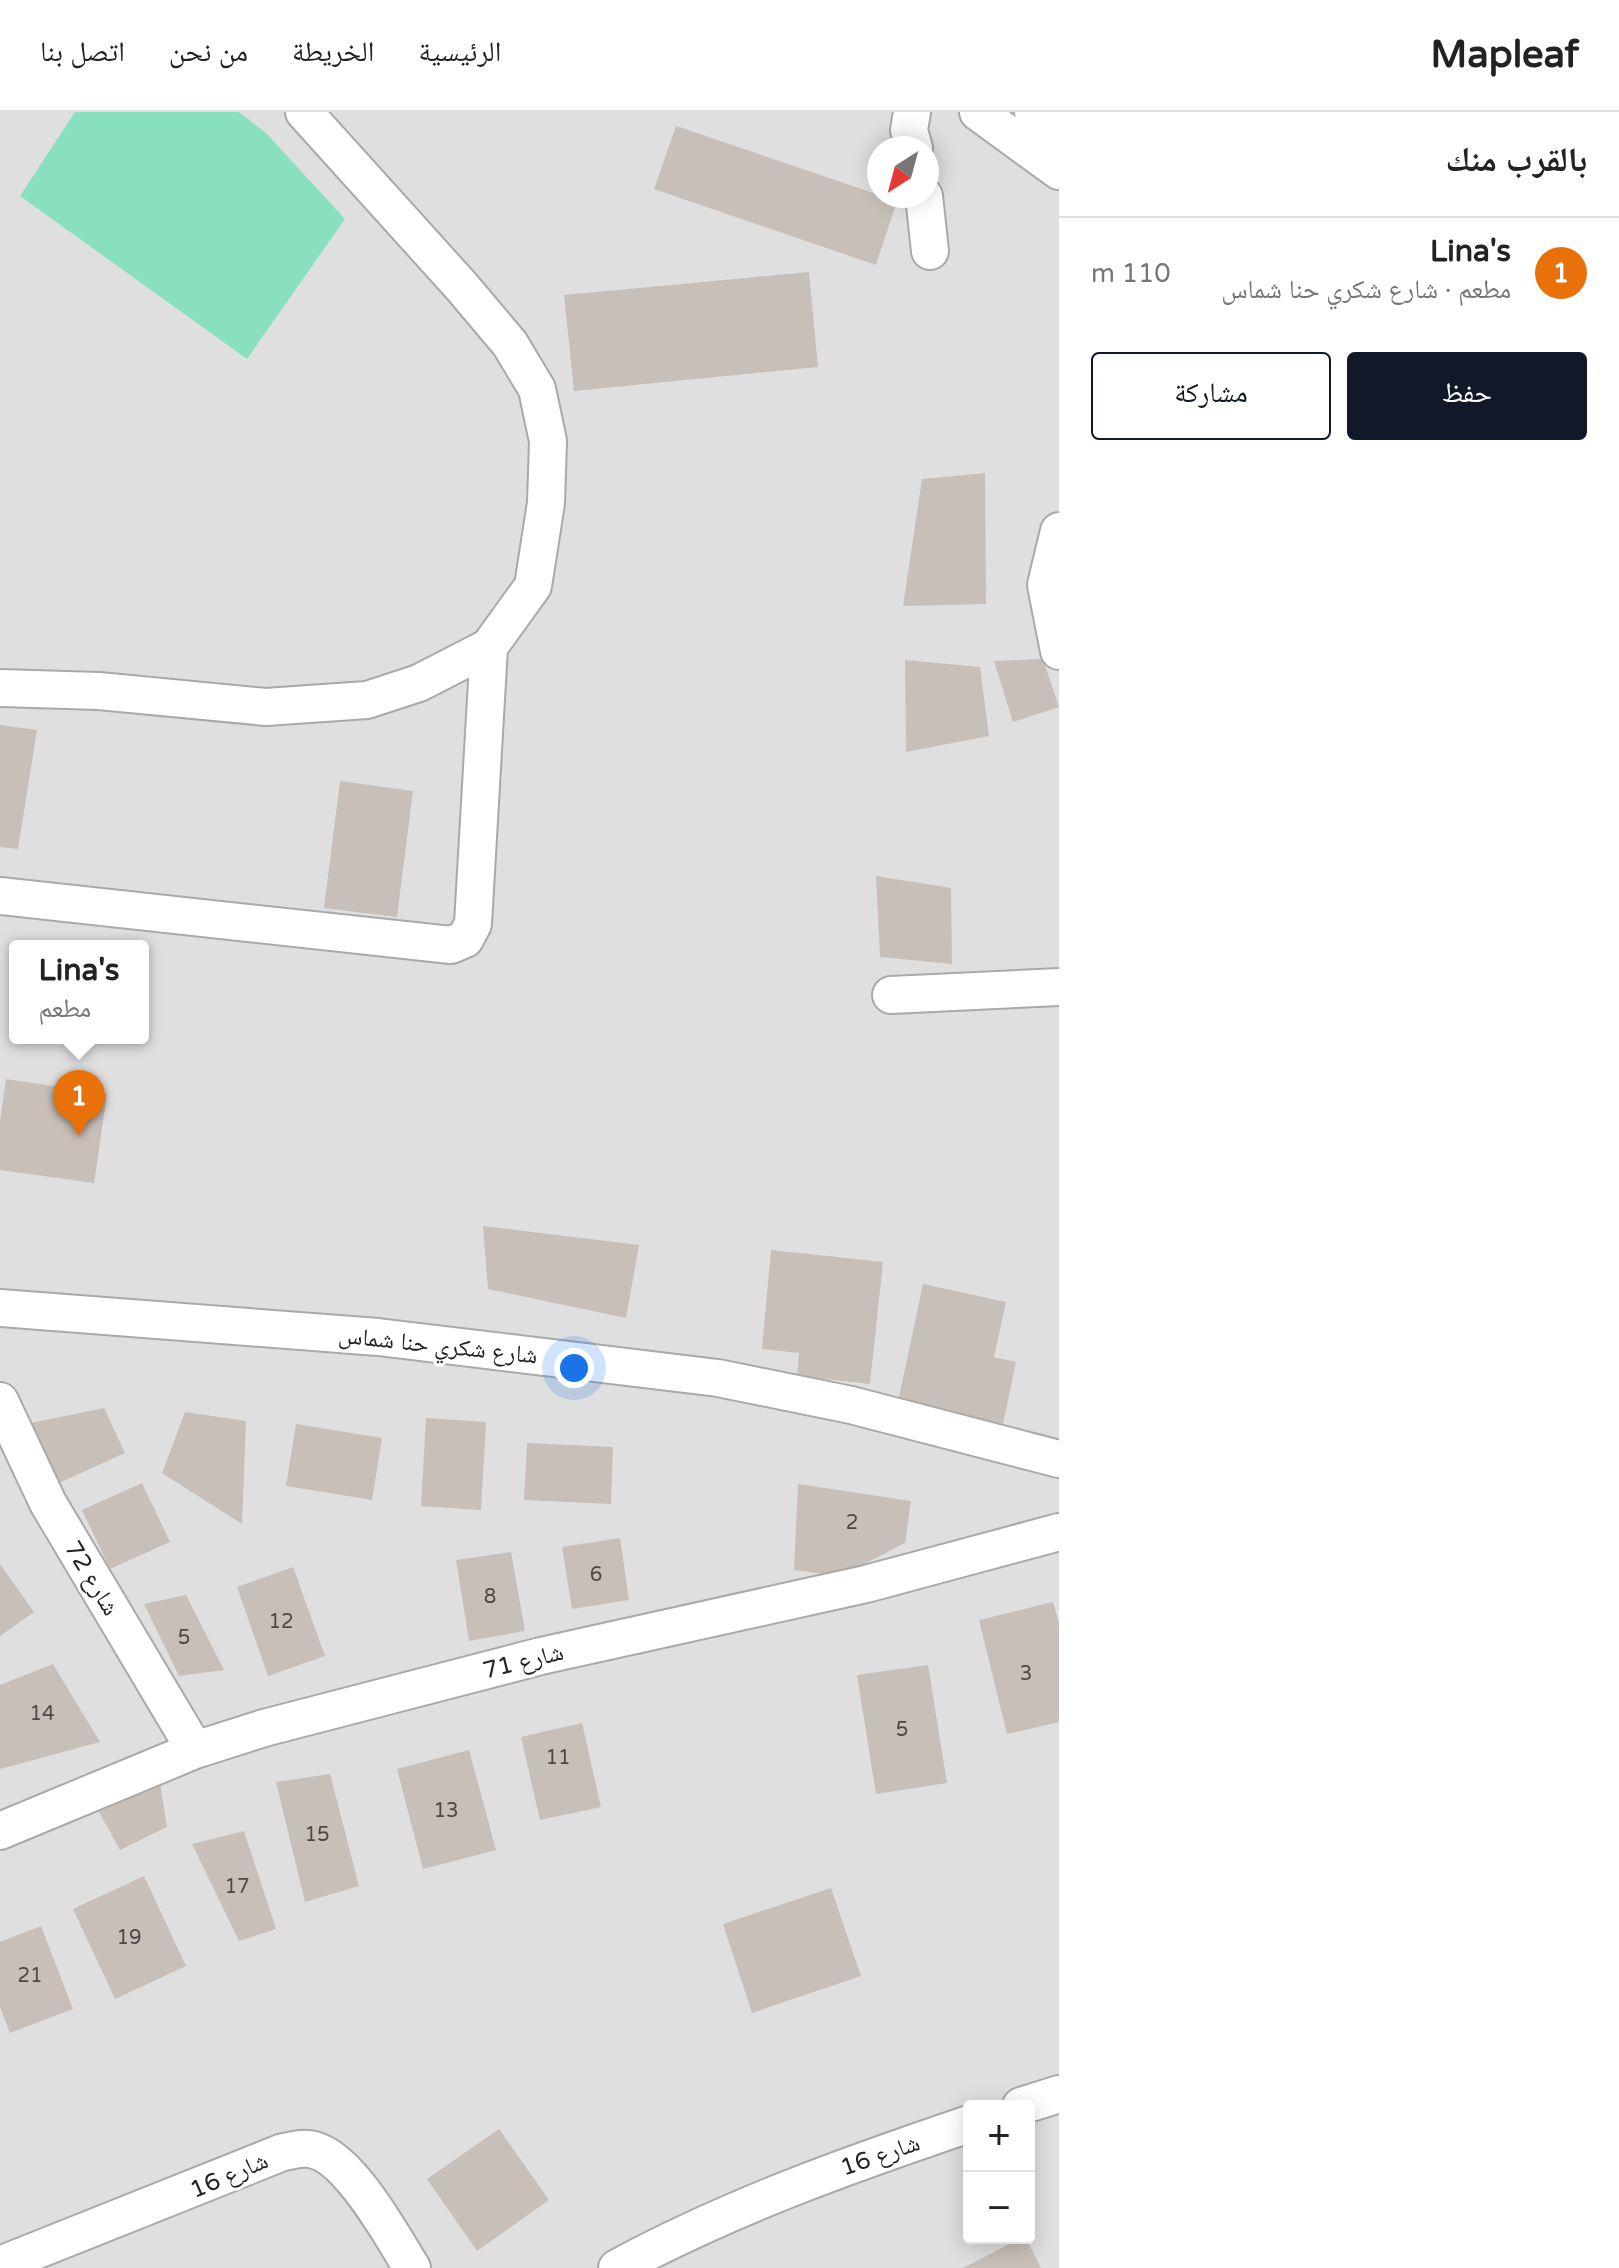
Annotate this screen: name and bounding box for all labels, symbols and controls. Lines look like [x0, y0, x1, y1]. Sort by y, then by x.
text: Mapleaf [1431, 32, 1579, 78]
text: اتصل بنا [40, 35, 125, 69]
text: من نحن [169, 35, 248, 69]
text: الخريطة [292, 35, 374, 69]
text: الرئيسية [418, 35, 501, 69]
north arrow [867, 136, 939, 208]
text: بالقرب منك [1445, 140, 1587, 181]
text: Lina's [1430, 233, 1511, 270]
text: 110 m [1091, 258, 1171, 289]
text: 1 [1553, 258, 1569, 289]
text: مطعم · شارع شكري حنا شماس [1221, 274, 1511, 305]
button: مشاركة [1091, 352, 1331, 440]
button: حفظ [1347, 352, 1587, 440]
popup [9, 940, 149, 1044]
text: Lina's [39, 952, 119, 989]
text: مطعم [39, 993, 91, 1024]
pin: 1 [53, 1070, 105, 1136]
street label: شارع شكري حنا شماس [336, 1321, 539, 1374]
your location [554, 1348, 594, 1388]
house number: 2 [846, 1511, 858, 1535]
street label: شارع 72 [58, 1536, 125, 1621]
house number: 6 [590, 1563, 602, 1587]
house number: 8 [484, 1585, 496, 1609]
house number: 12 [268, 1610, 294, 1634]
house number: 5 [178, 1626, 190, 1650]
street label: شارع 71 [480, 1637, 566, 1685]
house number: 3 [1020, 1662, 1032, 1686]
house number: 14 [29, 1702, 55, 1726]
house number: 5 [896, 1718, 908, 1742]
house number: 11 [545, 1746, 571, 1770]
house number: 13 [433, 1799, 459, 1823]
house number: 15 [304, 1823, 330, 1847]
house number: 17 [224, 1875, 250, 1899]
house number: 19 [116, 1926, 142, 1950]
house number: 21 [17, 1964, 43, 1988]
map controls [963, 2100, 1035, 2244]
button: + [963, 2100, 1035, 2172]
street label: شارع 16 [837, 2128, 924, 2183]
street label: شارع 16 [186, 2146, 273, 2205]
button: − [963, 2172, 1035, 2244]

